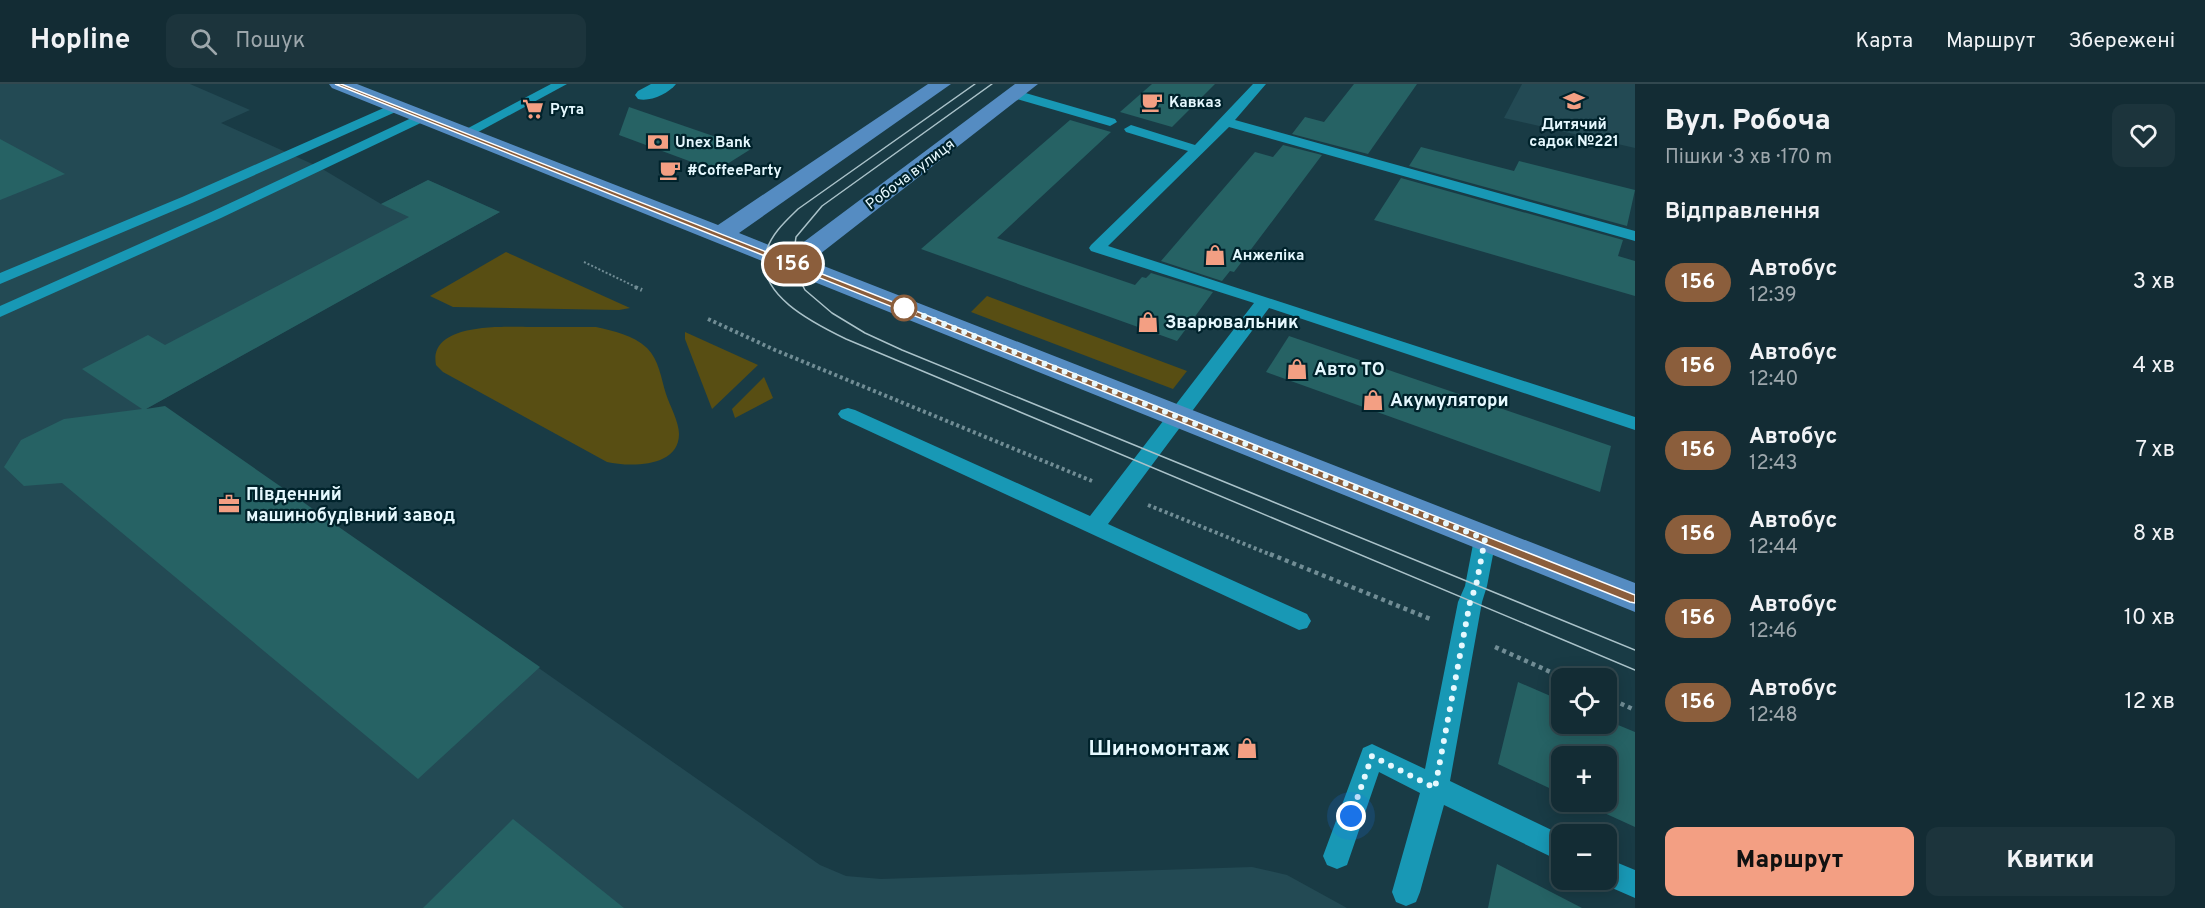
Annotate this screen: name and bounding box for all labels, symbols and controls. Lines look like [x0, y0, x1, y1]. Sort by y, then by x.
search box [166, 14, 586, 68]
text: Hopline [30, 23, 130, 59]
icon: search [187, 25, 220, 58]
text: Пошук [235, 28, 305, 55]
text: Карта [1856, 28, 1913, 55]
text: Маршрут [1946, 28, 2035, 55]
text: Збережені [2068, 28, 2175, 55]
school or university icon: Дитячий садок №221 [1562, 89, 1586, 113]
cafe icon: Кавказ [1140, 90, 1164, 114]
place label: Кавказ [1169, 94, 1222, 113]
supermarket icon: Рута [521, 97, 545, 121]
place label: Рута [550, 101, 584, 120]
text: Вул. Робоча [1665, 104, 1831, 140]
button: heart [2112, 104, 2175, 167]
place label: Дитячий садок №221 [1529, 116, 1619, 152]
bank icon: Unex Bank [646, 130, 670, 154]
place label: Unex Bank [675, 134, 751, 153]
street label: Робоча вулиця [863, 135, 959, 215]
text: Пішки · 3 хв · 170 m [1665, 145, 1832, 171]
cafe icon: #CoffeeParty [658, 158, 682, 182]
place label: #CoffeeParty [687, 162, 782, 181]
text: Відправлення [1665, 199, 1820, 226]
shop icon: Анжеліка [1203, 243, 1227, 267]
line badge: 156 [758, 244, 828, 284]
place label: Анжеліка [1232, 247, 1304, 266]
text: 156 [776, 251, 810, 278]
text: Автобус [1749, 256, 1837, 283]
text: 156 [1681, 269, 1715, 296]
text: 3 хв [2133, 269, 2175, 296]
text: 12:39 [1749, 283, 1797, 309]
unlabelled marker [891, 295, 917, 321]
shop icon: Зварювальник [1136, 310, 1160, 334]
place label: Зварювальник [1165, 312, 1299, 335]
text: Автобус [1749, 340, 1837, 367]
text: 156 [1681, 353, 1715, 380]
text: 4 хв [2132, 353, 2175, 380]
shop icon: Авто ТО [1285, 357, 1309, 381]
place label: Авто ТО [1314, 359, 1385, 382]
text: 12:40 [1749, 367, 1798, 393]
shop icon: Акумулятори [1361, 388, 1385, 412]
place label: Акумулятори [1390, 390, 1509, 413]
text: Автобус [1749, 424, 1837, 451]
text: 156 [1681, 437, 1715, 464]
text: 7 хв [2135, 437, 2175, 464]
text: 12:43 [1749, 451, 1798, 477]
place label: Південний машинобудівний завод [246, 484, 455, 528]
office icon: Південний машинобудівний завод [217, 492, 241, 516]
text: Автобус [1749, 508, 1837, 535]
text: 156 [1681, 521, 1715, 548]
text: 8 хв [2133, 521, 2175, 548]
text: 12:44 [1749, 535, 1798, 561]
text: Автобус [1749, 592, 1837, 619]
text: 156 [1681, 605, 1715, 632]
text: 10 хв [2124, 605, 2175, 632]
text: 12:46 [1749, 619, 1798, 645]
map controls [1551, 668, 1617, 890]
button: locate [1551, 668, 1617, 734]
text: Автобус [1749, 676, 1837, 703]
text: 156 [1681, 689, 1715, 716]
text: 12 хв [2124, 689, 2175, 716]
text: 12:48 [1749, 703, 1798, 729]
place label: Шиномонтаж [1089, 736, 1230, 763]
shop icon: Шиномонтаж [1235, 736, 1259, 760]
button: + [1551, 746, 1617, 812]
your location [1336, 801, 1366, 831]
button: − [1551, 824, 1617, 890]
button: Маршрут [1665, 827, 1914, 896]
button: Квитки [1926, 827, 2175, 896]

